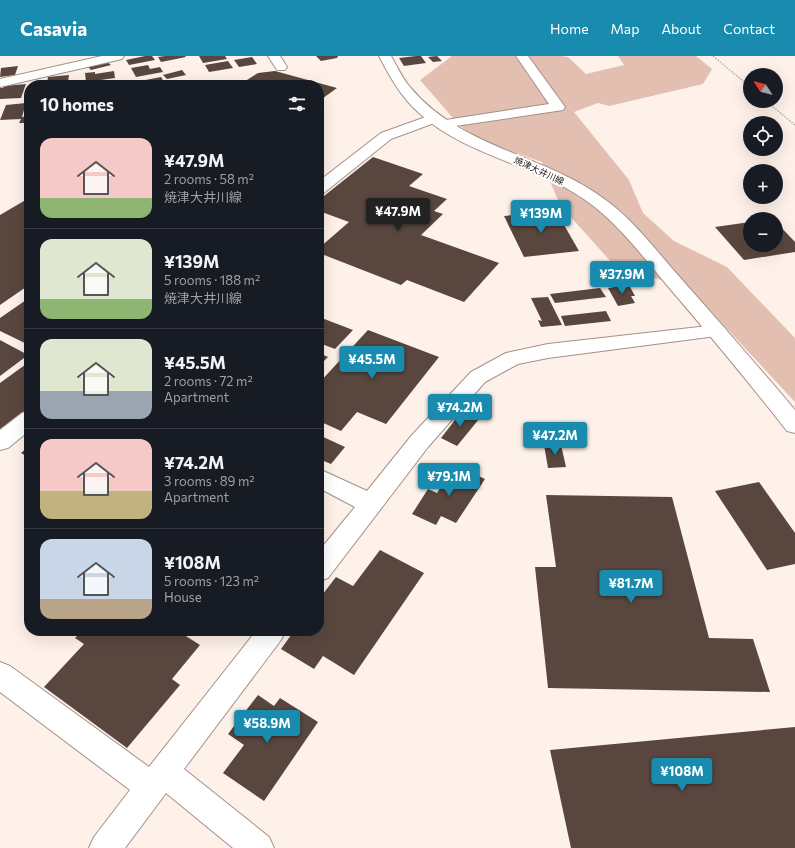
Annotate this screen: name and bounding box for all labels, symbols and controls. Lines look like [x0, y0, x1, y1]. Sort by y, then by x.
text: Casavia [20, 17, 87, 40]
text: Home [550, 20, 589, 37]
text: Map [611, 20, 639, 37]
text: About [661, 20, 701, 37]
text: Contact [723, 20, 775, 37]
north arrow [743, 68, 783, 108]
map controls [743, 68, 783, 252]
icon: filters [286, 93, 308, 115]
text: 10 homes [40, 94, 114, 115]
button: locate [743, 116, 783, 156]
text: ¥47.9M [164, 150, 224, 171]
icon: home [72, 154, 120, 202]
street label: 焼津大井川線 [512, 154, 567, 187]
button: + [743, 164, 783, 204]
text: 2 rooms · 58 m² [164, 171, 254, 187]
text: 焼津大井川線 [164, 189, 242, 205]
pin: ¥47.9M [365, 198, 431, 232]
pin: ¥139M [513, 200, 569, 234]
text: ¥47.9M [375, 203, 421, 219]
text: ¥139M [520, 205, 562, 221]
button: − [743, 212, 783, 252]
text: ¥139M [164, 251, 219, 272]
icon: home [72, 255, 120, 303]
pin: ¥37.9M [589, 261, 655, 295]
text: ¥37.9M [599, 266, 645, 282]
text: 5 rooms · 188 m² [164, 272, 260, 288]
text: 焼津大井川線 [164, 290, 242, 306]
pin: ¥45.5M [339, 346, 405, 380]
text: ¥45.5M [348, 351, 396, 367]
text: ¥45.5M [164, 352, 226, 373]
icon: home [72, 355, 120, 403]
text: 2 rooms · 72 m² [164, 373, 253, 389]
text: Apartment [164, 389, 229, 405]
pin: ¥74.2M [427, 394, 493, 428]
text: ¥74.2M [437, 399, 483, 415]
pin: ¥47.2M [522, 422, 588, 456]
text: ¥47.2M [532, 427, 578, 443]
text: ¥74.2M [164, 452, 224, 473]
icon: home [72, 455, 120, 503]
pin: ¥79.1M [416, 463, 482, 497]
text: ¥79.1M [427, 468, 471, 484]
text: 3 rooms · 89 m² [164, 473, 255, 489]
text: Apartment [164, 489, 229, 505]
text: ¥108M [164, 552, 221, 573]
icon: home [72, 555, 120, 603]
pin: ¥81.7M [598, 570, 664, 604]
text: 5 rooms · 123 m² [164, 573, 259, 589]
text: ¥81.7M [608, 575, 654, 591]
text: House [164, 589, 202, 605]
pin: ¥58.9M [234, 710, 300, 744]
text: ¥58.9M [243, 715, 291, 731]
pin: ¥108M [654, 758, 710, 792]
text: ¥108M [660, 763, 704, 779]

